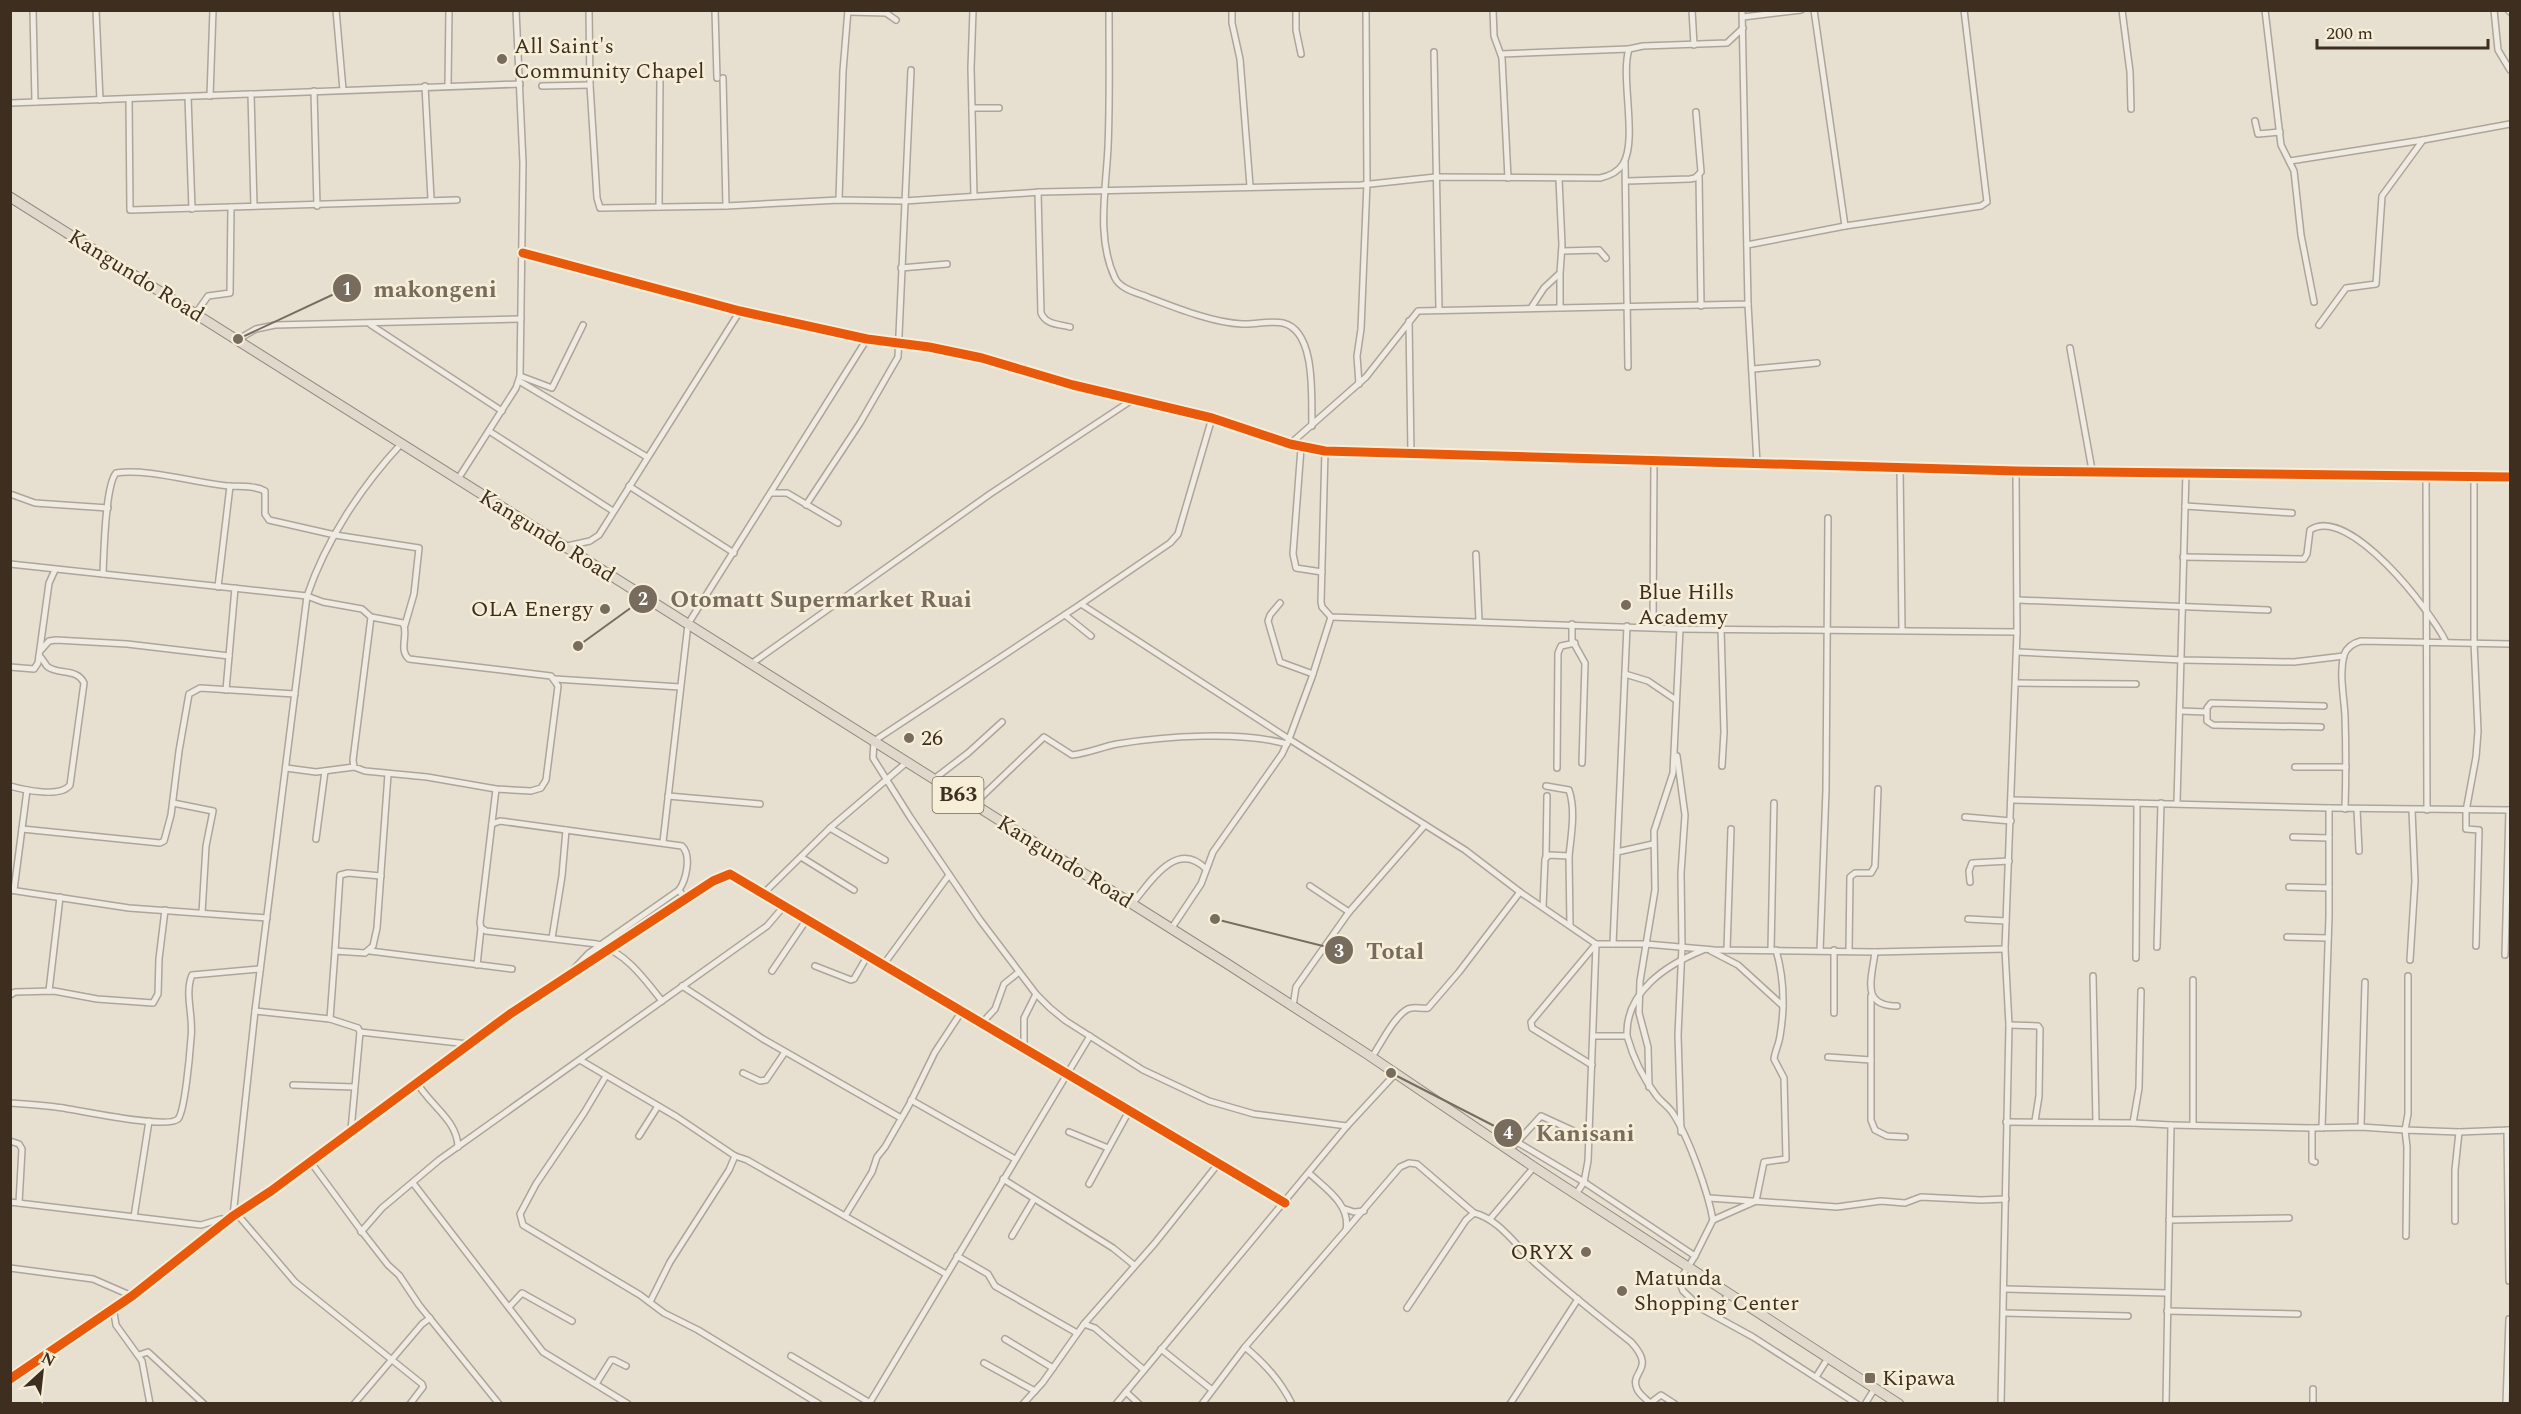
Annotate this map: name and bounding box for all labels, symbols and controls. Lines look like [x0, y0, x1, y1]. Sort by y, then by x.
scale bar [2317, 12, 2488, 50]
text: 200 m [2326, 20, 2373, 47]
place label: All Saint's Community Chapel [514, 30, 705, 88]
marker: All Saint's Community Chapel [495, 52, 509, 66]
street label: Kangundo Road [61, 221, 211, 331]
callout: makongeni [332, 267, 509, 309]
text: makongeni [373, 272, 497, 308]
text: 1 [342, 276, 352, 303]
street label: Kangundo Road [472, 481, 622, 591]
place label: Blue Hills Academy [1638, 576, 1734, 634]
callout: Otomatt Supermarket Ruai [628, 578, 984, 620]
text: Otomatt Supermarket Ruai [670, 582, 972, 618]
text: 2 [638, 586, 648, 613]
place label: OLA Energy [471, 593, 594, 626]
marker: Blue Hills Academy [1619, 598, 1633, 612]
marker: OLA Energy [598, 602, 612, 616]
place label: 26 [921, 722, 943, 755]
marker: 26 [902, 731, 916, 745]
road number: B63 [932, 777, 984, 813]
street label: Kangundo Road [990, 807, 1140, 917]
callout: Total [1324, 929, 1436, 971]
text: Total [1366, 934, 1424, 970]
text: 3 [1334, 938, 1344, 965]
callout: Kanisani [1493, 1112, 1646, 1154]
text: Kanisani [1536, 1116, 1635, 1152]
text: 4 [1503, 1120, 1513, 1147]
place label: ORYX [1511, 1236, 1574, 1269]
marker: ORYX [1579, 1245, 1593, 1259]
place label: Matunda Shopping Center [1634, 1262, 1799, 1320]
marker: Matunda Shopping Center [1615, 1284, 1629, 1298]
north arrow [12, 1342, 72, 1402]
text: N [37, 1346, 60, 1373]
place label: Kipawa [1882, 1362, 1955, 1395]
marker: Kipawa [1863, 1371, 1877, 1385]

